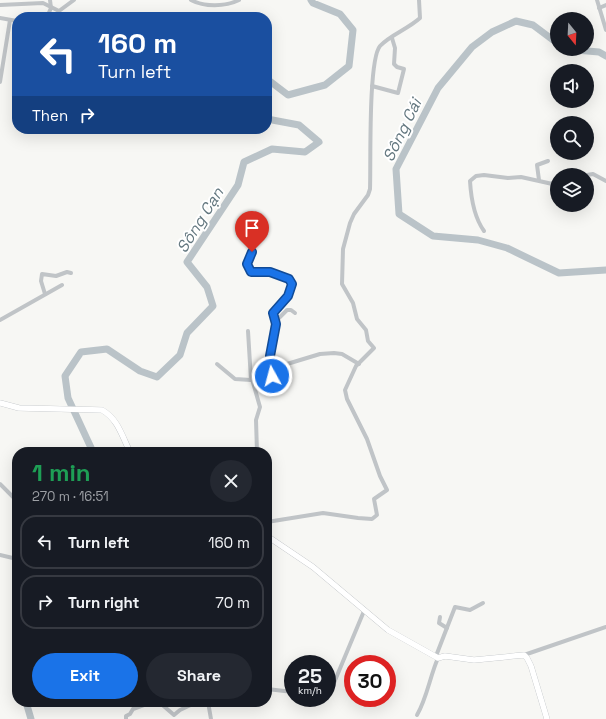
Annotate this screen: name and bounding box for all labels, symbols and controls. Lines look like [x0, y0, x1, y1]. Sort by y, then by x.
north arrow [550, 12, 594, 56]
map controls [550, 12, 594, 212]
text: 160 m [98, 25, 177, 61]
icon: left [32, 28, 84, 80]
text: Turn left [98, 60, 171, 83]
button: sound [550, 64, 594, 108]
water label: Sông Cái [378, 93, 427, 165]
icon: right [76, 104, 98, 126]
text: Then [32, 106, 68, 125]
button: search [550, 116, 594, 160]
button: layers [550, 168, 594, 212]
water label: Sông Cạn [172, 182, 229, 257]
pin [235, 211, 269, 252]
icon: arrive [241, 217, 263, 239]
position arrow [251, 355, 293, 397]
text: 1 min [32, 457, 91, 488]
button: close [210, 460, 252, 502]
text: 270 m · 16:51 [32, 488, 109, 505]
icon: left [34, 531, 56, 553]
text: Turn left [68, 533, 130, 552]
text: 160 m [208, 533, 250, 552]
icon: right [34, 591, 56, 613]
text: Turn right [68, 593, 139, 612]
text: 70 m [215, 593, 250, 612]
button: Exit [32, 653, 138, 699]
button: Share [146, 653, 252, 699]
speed limit sign: 30 [344, 655, 396, 707]
text: 25 [298, 663, 322, 689]
text: km/h [298, 684, 322, 697]

